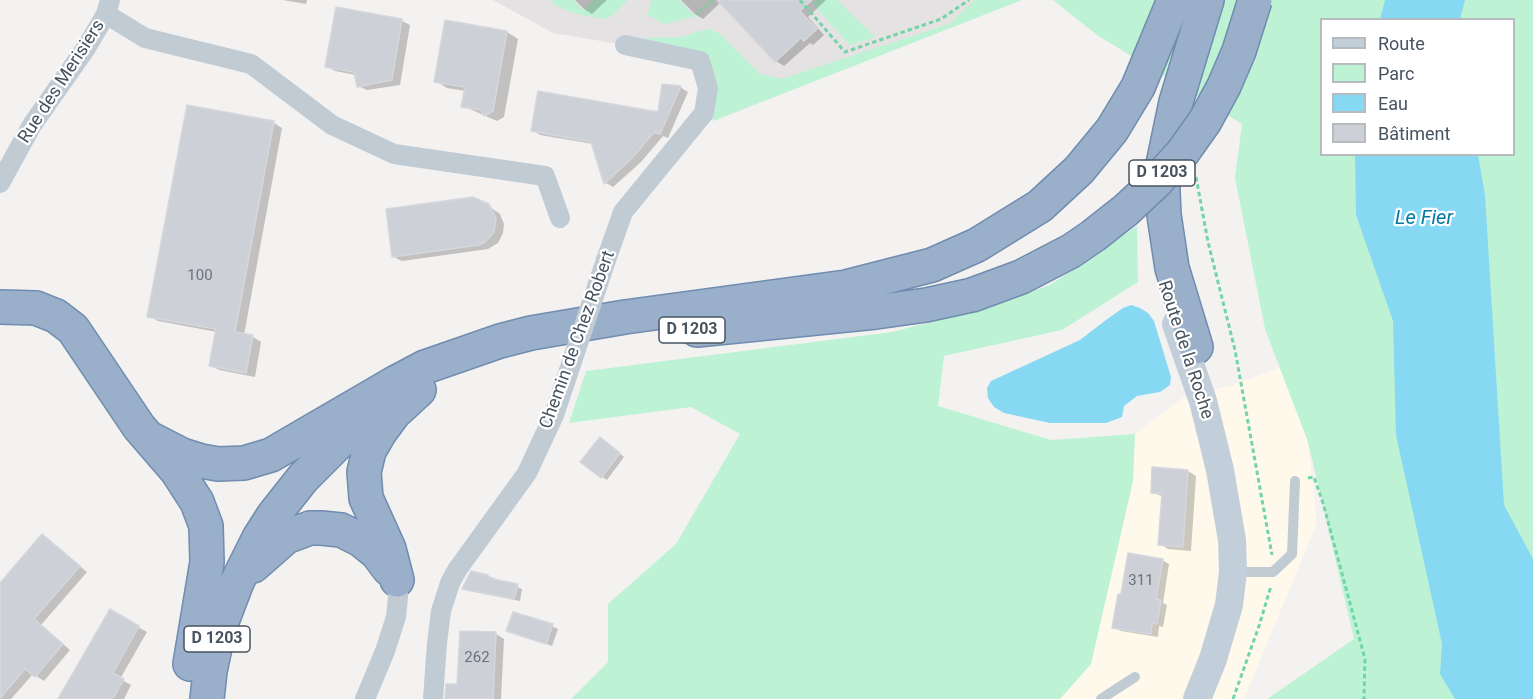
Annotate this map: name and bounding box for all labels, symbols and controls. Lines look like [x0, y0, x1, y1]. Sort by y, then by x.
street label: Rue des Merisiers [14, 16, 110, 148]
legend [1320, 18, 1515, 156]
text: Route [1378, 33, 1425, 54]
text: Parc [1378, 63, 1414, 84]
text: Eau [1378, 93, 1408, 114]
text: Bâtiment [1378, 123, 1450, 144]
road number: D 1203 [1129, 160, 1195, 186]
water label: Le Fier [1395, 207, 1453, 231]
street label: Chemin de Chez Robert [536, 248, 620, 432]
house number: 100 [187, 267, 213, 285]
street label: Route de la Roche [1152, 278, 1218, 422]
road number: D 1203 [659, 317, 725, 343]
house number: 311 [1128, 572, 1154, 590]
road number: D 1203 [184, 626, 250, 652]
house number: 262 [464, 649, 490, 667]

